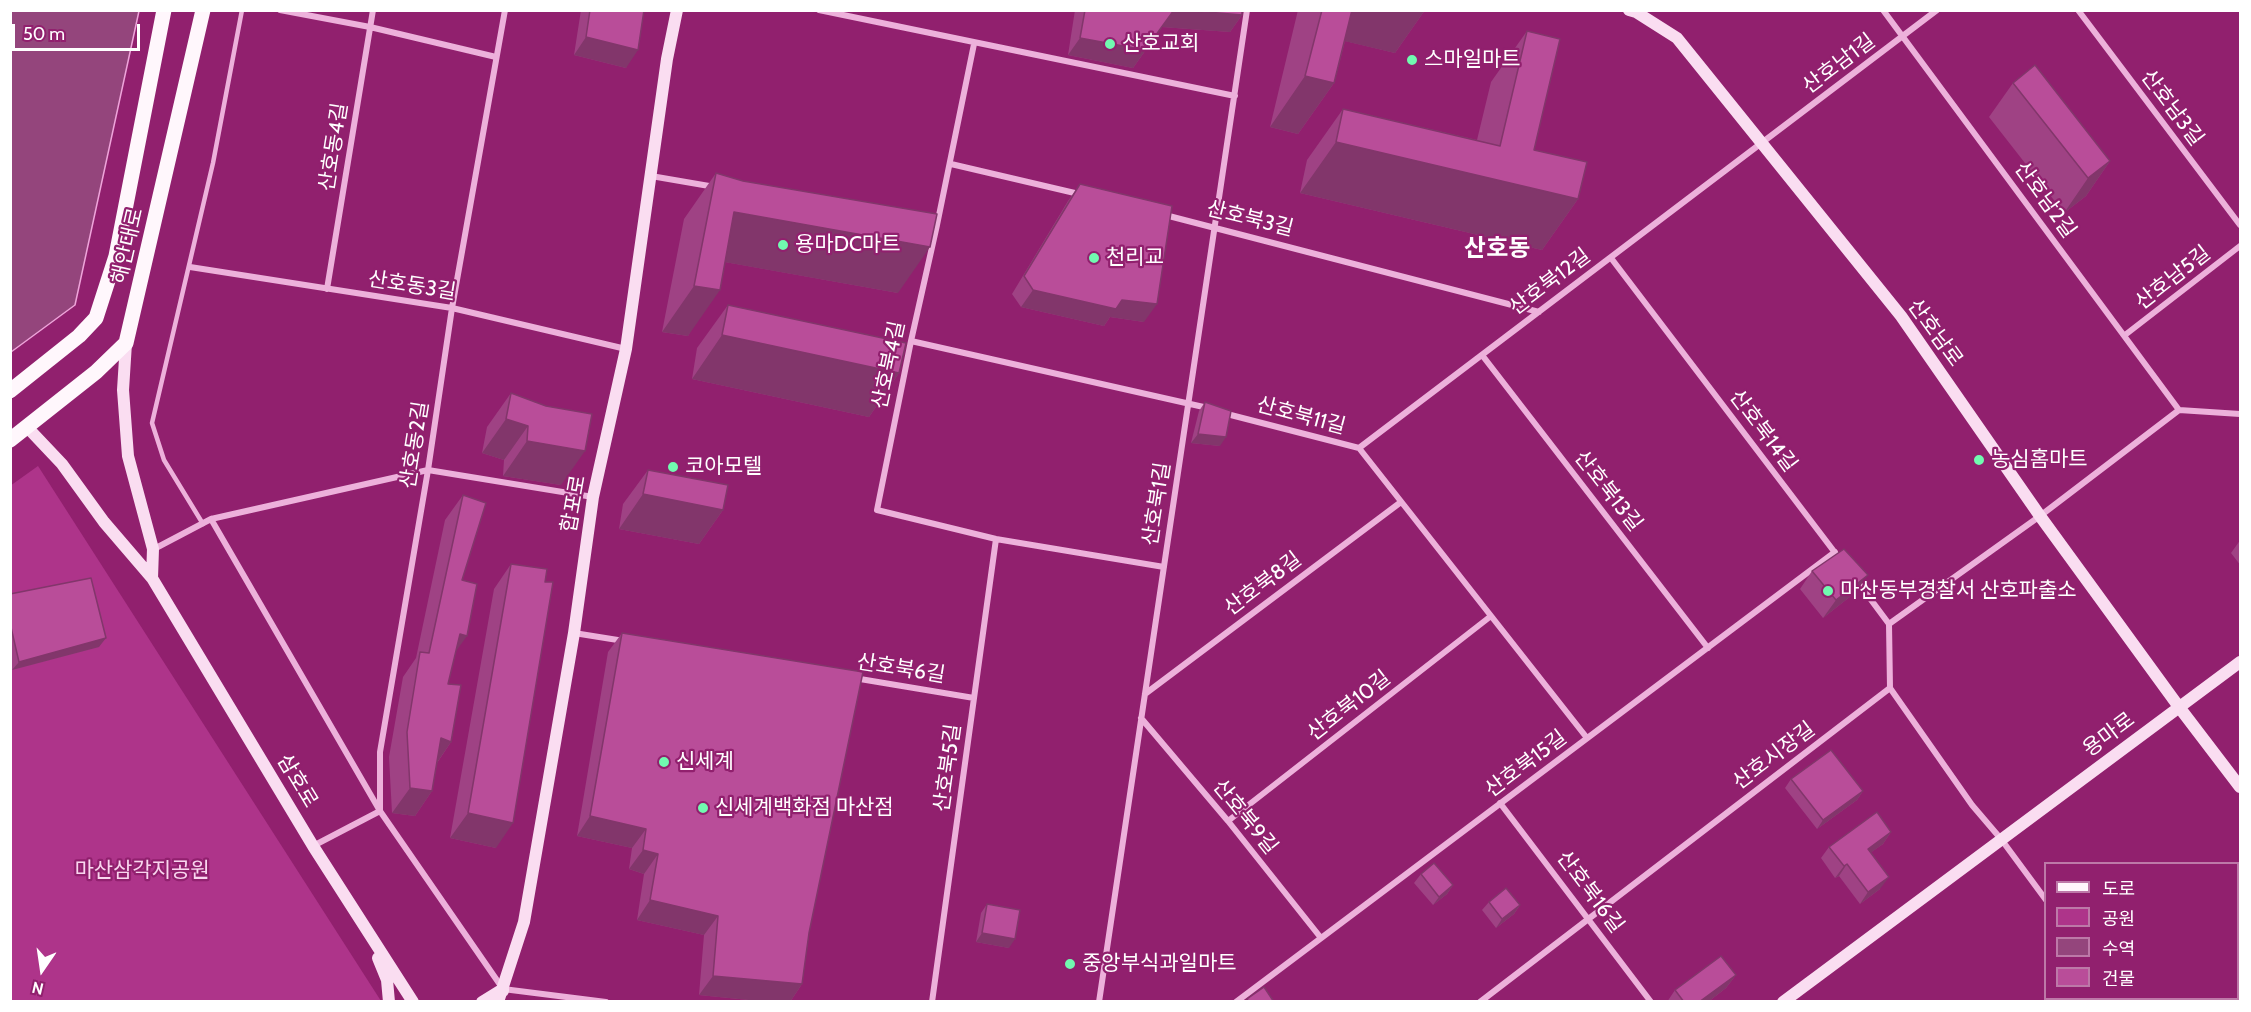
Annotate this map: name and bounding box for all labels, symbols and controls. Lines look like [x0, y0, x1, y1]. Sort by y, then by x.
scale bar [15, 12, 142, 50]
text: 50 m [23, 23, 65, 45]
street label: 산호남1길 [1798, 29, 1880, 99]
place label: 산호교회 [1122, 31, 1199, 57]
marker: 산호교회 [1103, 37, 1117, 51]
place label: 스마일마트 [1424, 47, 1521, 73]
marker: 스마일마트 [1405, 53, 1419, 67]
street label: 산호남3길 [2135, 65, 2209, 151]
street label: 산호동4길 [315, 101, 353, 193]
street label: 산호남2길 [2009, 157, 2081, 243]
street label: 산호북3길 [1204, 196, 1296, 242]
street label: 해안대로 [107, 206, 149, 286]
place label: 용마DC마트 [795, 232, 900, 258]
district label: 산호동 [1464, 235, 1530, 263]
marker: 용마DC마트 [776, 238, 790, 252]
street label: 산호남5길 [2130, 241, 2216, 315]
street label: 산호북12길 [1504, 243, 1596, 321]
place label: 천리교 [1106, 245, 1164, 271]
marker: 천리교 [1087, 251, 1101, 265]
street label: 산호동3길 [366, 267, 458, 305]
street label: 산호남로 [1902, 294, 1968, 372]
street label: 산호북4길 [867, 319, 911, 411]
street label: 산호북14길 [1724, 385, 1802, 477]
street label: 산호북11길 [1254, 392, 1348, 440]
street label: 산호동2길 [396, 399, 434, 491]
street label: 산호북13길 [1569, 446, 1647, 536]
place label: 농심홈마트 [1991, 447, 2088, 473]
marker: 농심홈마트 [1972, 453, 1986, 467]
place label: 코아모텔 [685, 454, 762, 480]
marker: 코아모텔 [666, 460, 680, 474]
street label: 산호북1길 [1138, 460, 1176, 548]
street label: 합포로 [557, 473, 591, 535]
street label: 산호북8길 [1219, 547, 1307, 621]
place label: 마산동부경찰서 산호파출소 [1840, 578, 2077, 604]
marker: 마산동부경찰서 산호파출소 [1821, 584, 1835, 598]
street label: 산호북6길 [855, 650, 947, 688]
street label: 산호북10길 [1302, 666, 1396, 746]
street label: 용마로 [2078, 707, 2140, 763]
street label: 산호시장길 [1728, 717, 1820, 795]
street label: 산호북5길 [929, 722, 967, 814]
street label: 산호북15길 [1480, 725, 1572, 803]
place label: 신세계 [676, 749, 734, 775]
street label: 삼호로 [271, 750, 323, 812]
marker: 신세계 [657, 755, 671, 769]
street label: 산호북9길 [1207, 774, 1283, 860]
place label: 신세계백화점 마산점 [715, 795, 894, 821]
marker: 신세계백화점 마산점 [696, 801, 710, 815]
street label: 산호북16길 [1551, 846, 1629, 938]
park label: 마산삼각지공원 [74, 858, 210, 884]
legend [2044, 862, 2239, 1000]
text: 도로 [2102, 878, 2135, 900]
text: 공원 [2102, 908, 2135, 930]
text: 수역 [2102, 938, 2135, 960]
north arrow [12, 940, 72, 1000]
place label: 중앙부식과일마트 [1082, 951, 1237, 977]
marker: 중앙부식과일마트 [1063, 957, 1077, 971]
text: 건물 [2102, 968, 2135, 990]
text: N [30, 977, 45, 999]

